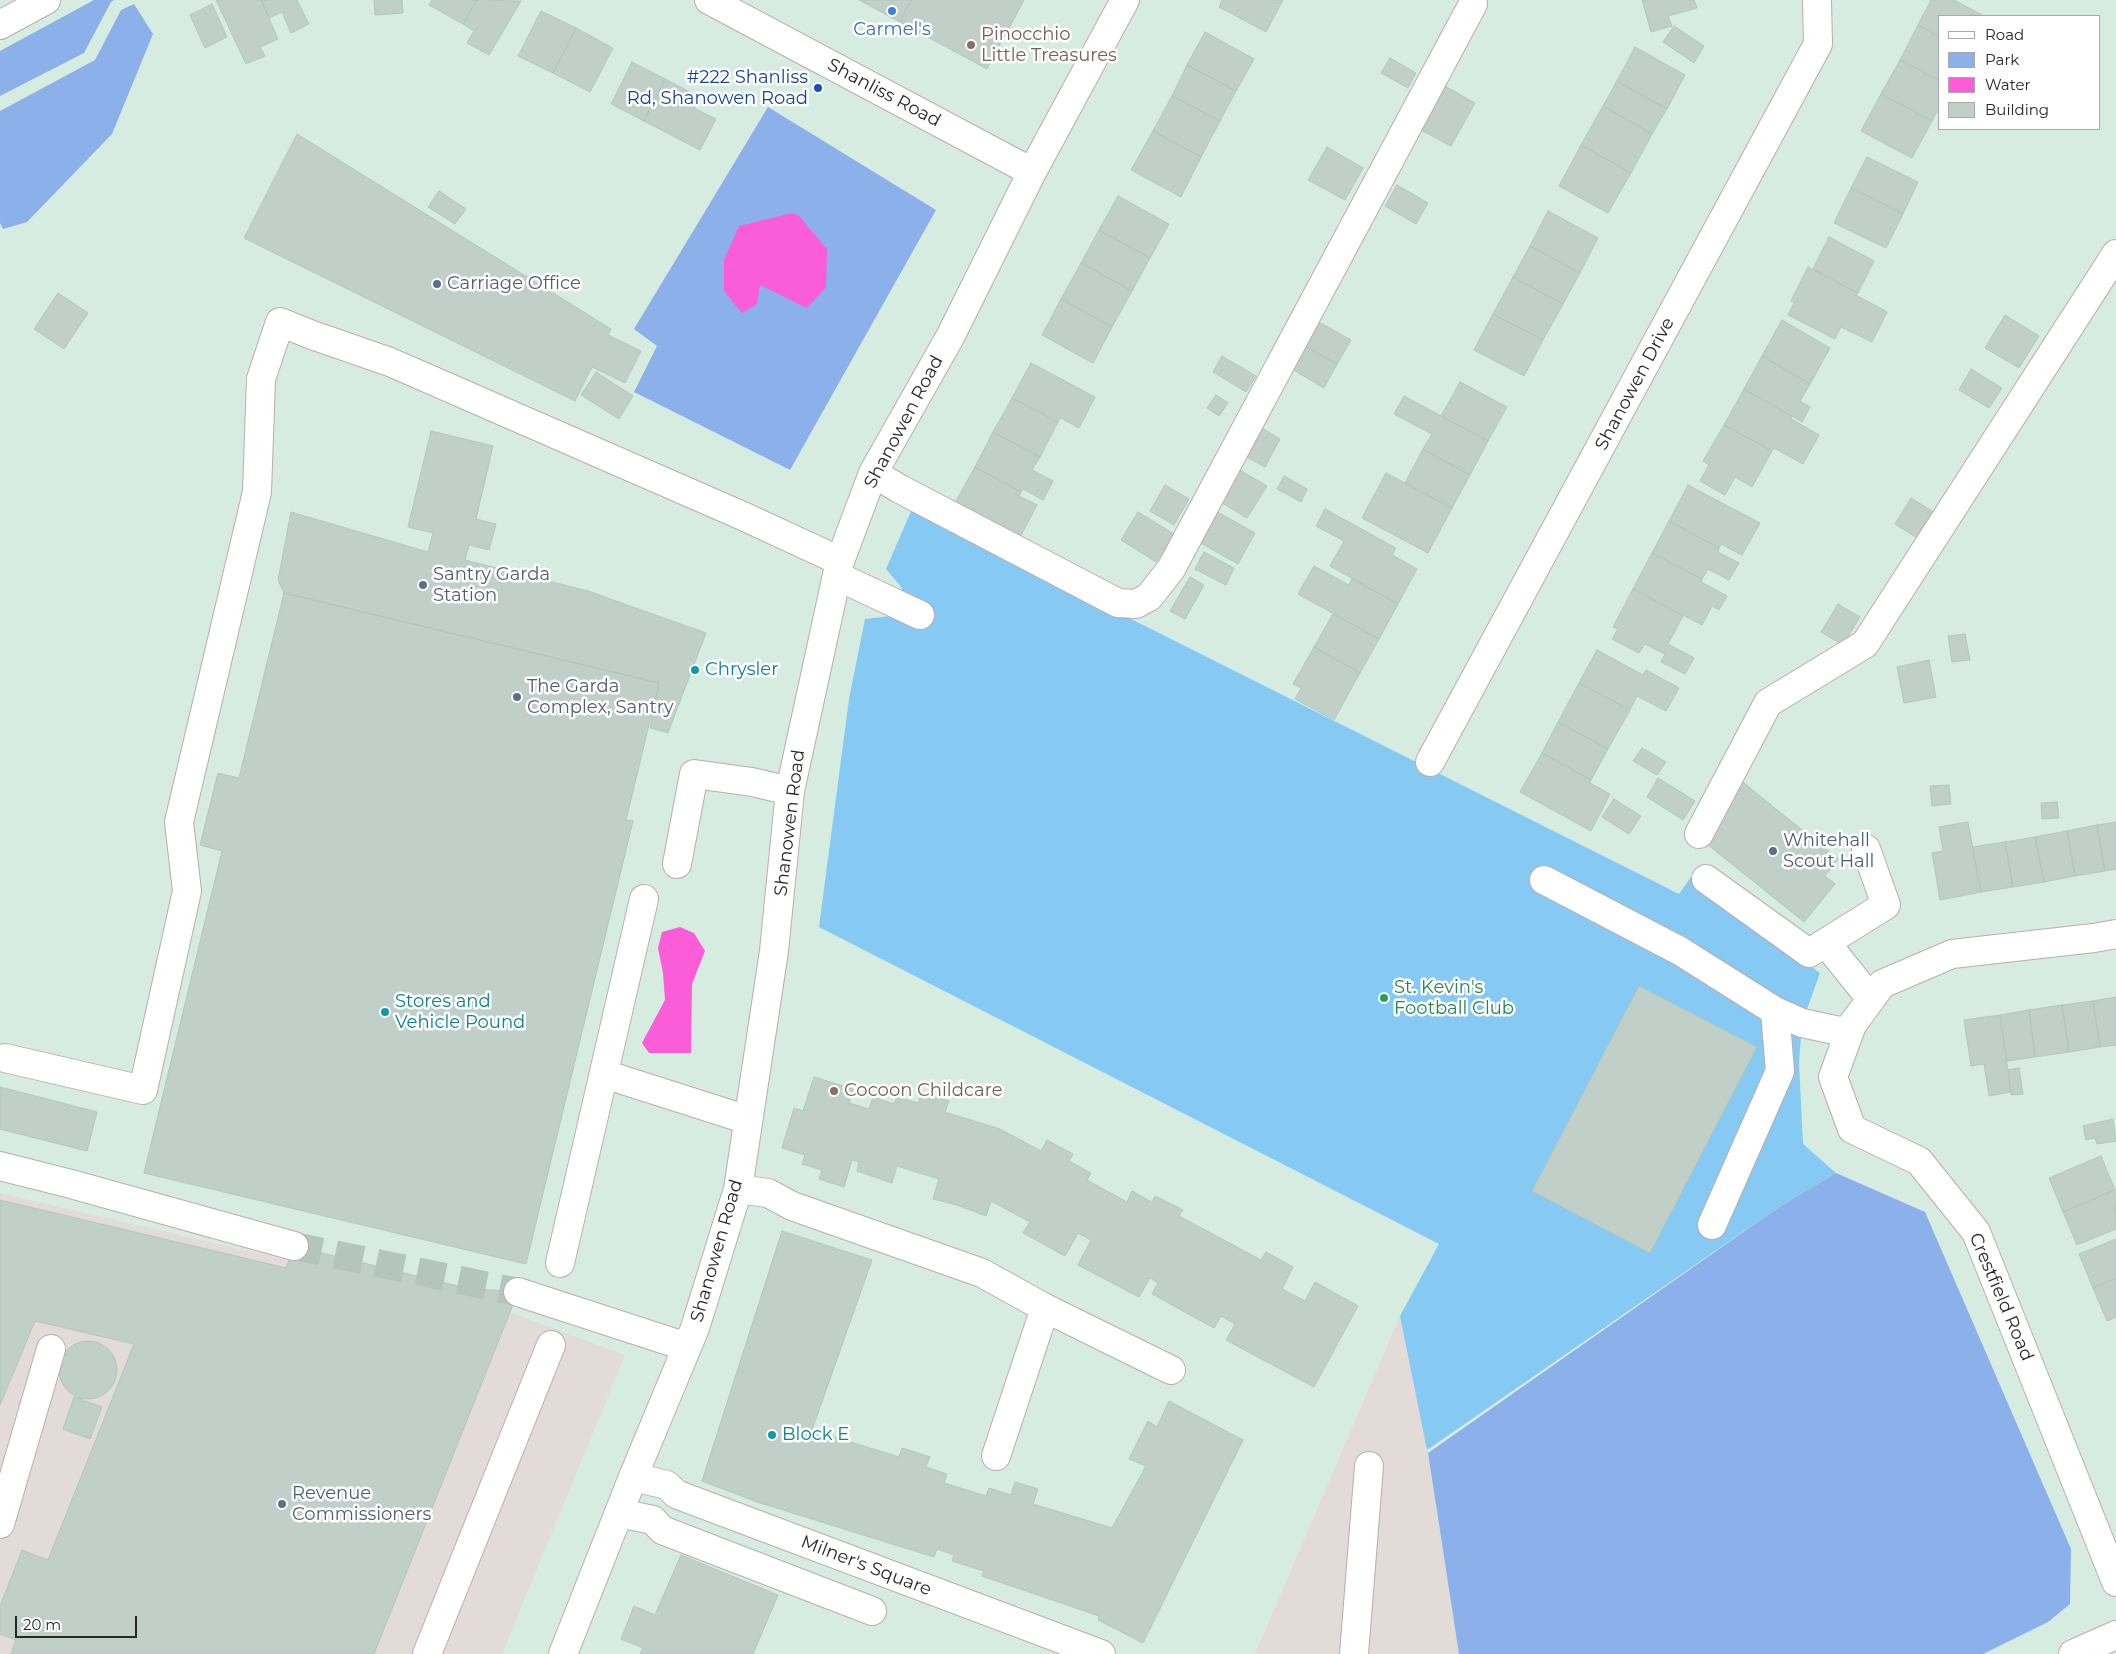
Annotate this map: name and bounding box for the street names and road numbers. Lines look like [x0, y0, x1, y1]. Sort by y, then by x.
street label: Shanliss Road [824, 54, 944, 132]
street label: Shanowen Drive [1591, 314, 1679, 454]
street label: Shanowen Road [860, 352, 948, 492]
street label: Shanowen Road [770, 749, 810, 897]
street label: Shanowen Road [686, 1177, 748, 1325]
street label: Crestfield Road [1964, 1230, 2038, 1364]
street label: Milner's Square [798, 1531, 934, 1601]

